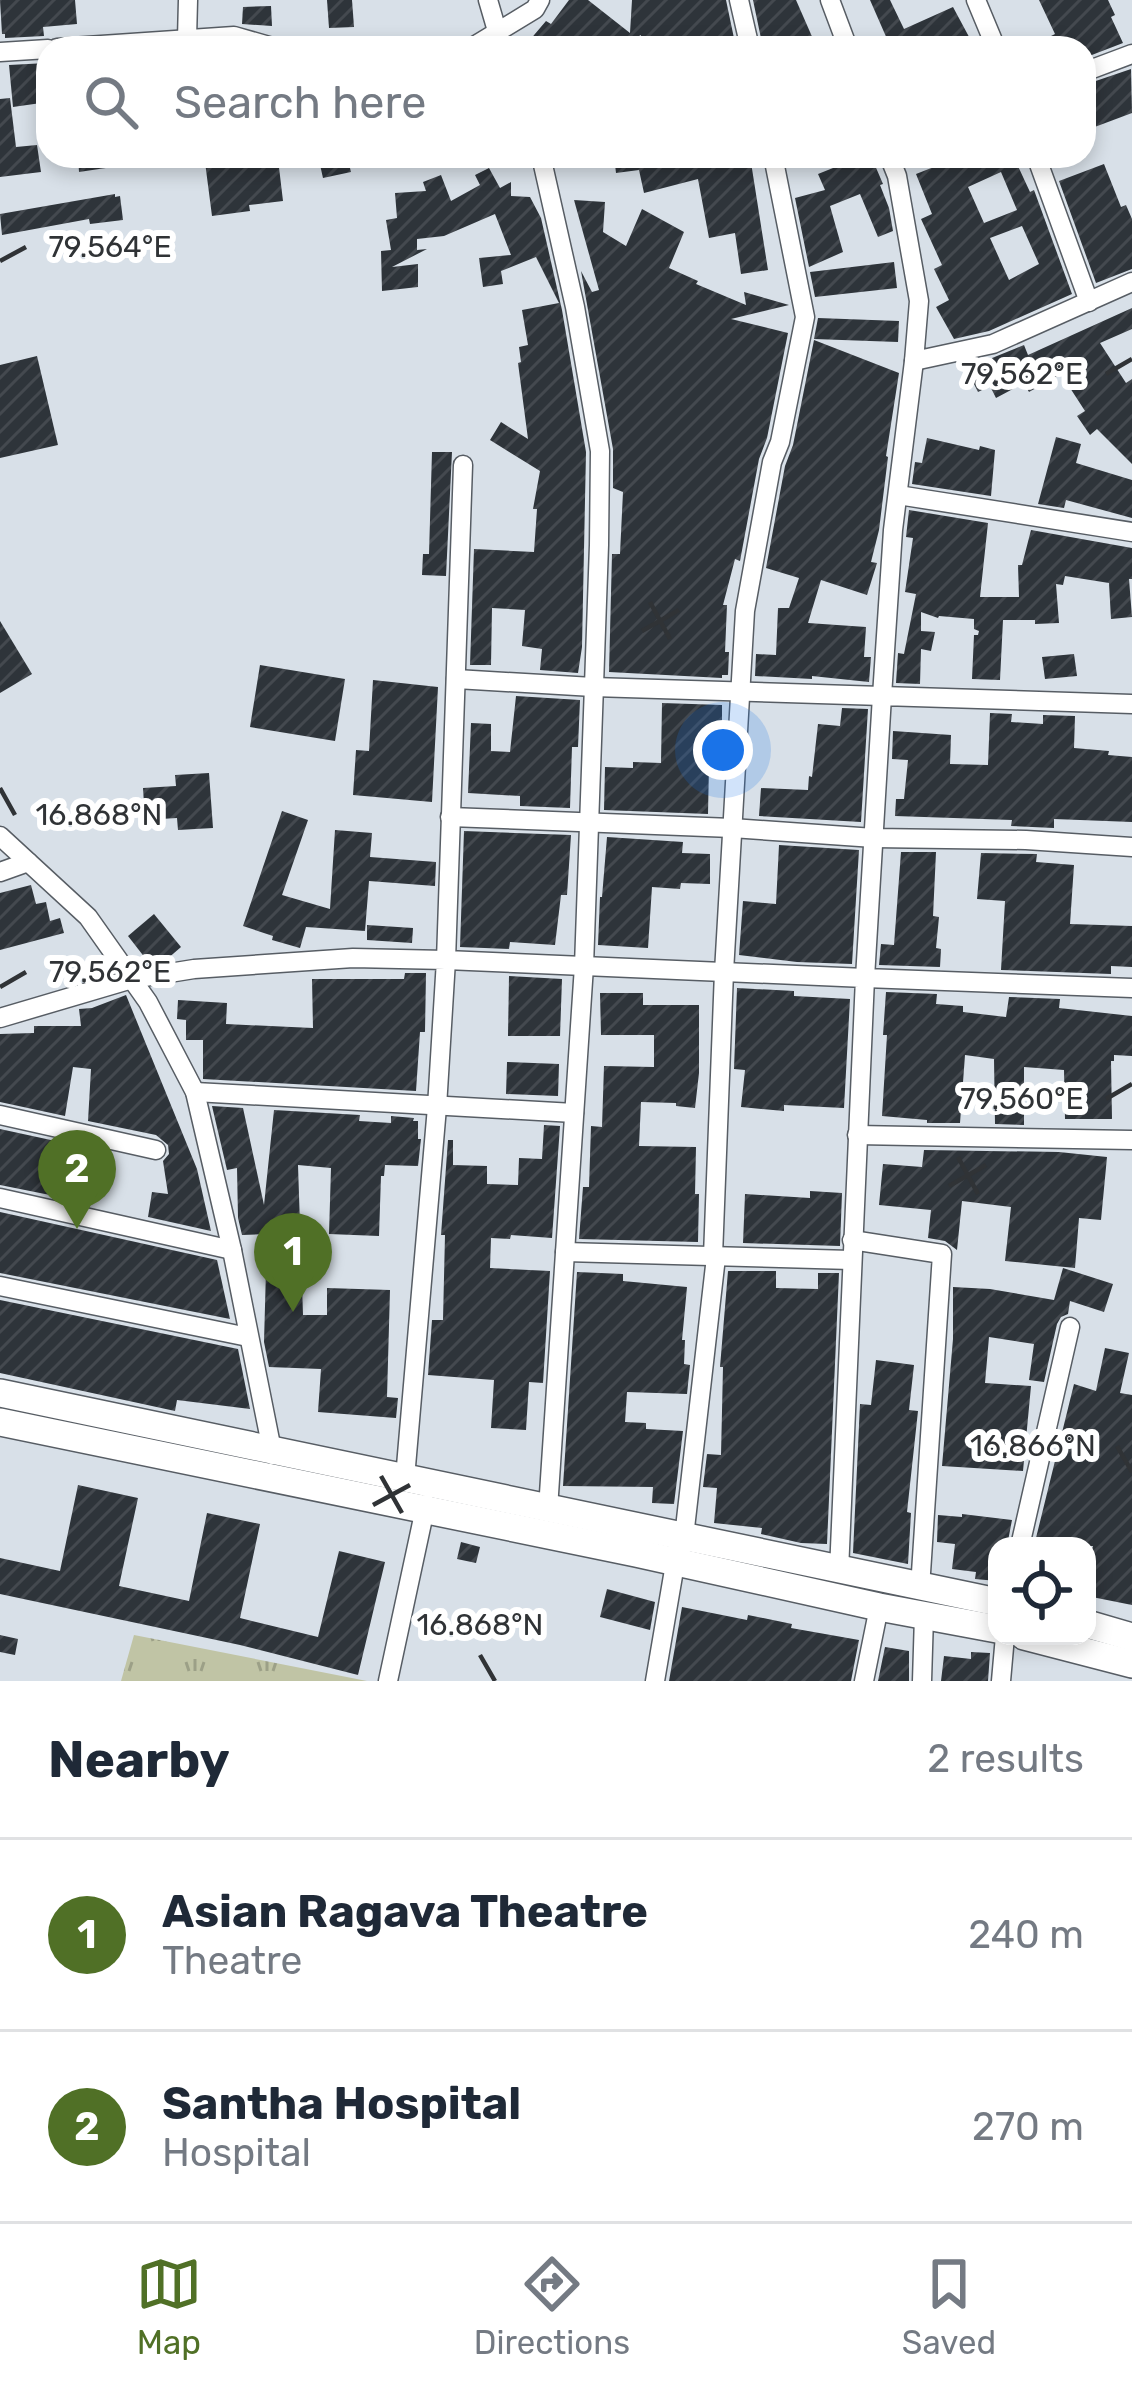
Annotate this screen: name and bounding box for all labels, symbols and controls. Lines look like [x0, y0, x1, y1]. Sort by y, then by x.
search box [36, 36, 1096, 168]
icon: search [78, 69, 144, 135]
text: Search here [174, 76, 426, 129]
text: 79.564°E [48, 229, 172, 265]
text: 79.562°E [961, 356, 1083, 392]
your location [693, 720, 753, 780]
text: 16.868°N [36, 797, 162, 833]
text: 79.562°E [49, 954, 171, 990]
text: 79.560°E [960, 1081, 1084, 1117]
pin: 2 [38, 1130, 116, 1229]
pin: 1 [254, 1213, 332, 1312]
text: 16.866°N [970, 1428, 1096, 1464]
map controls [988, 1537, 1096, 1645]
button: locate [988, 1537, 1096, 1645]
text: 16.868°N [417, 1607, 543, 1643]
text: Nearby [48, 1729, 230, 1790]
text: 2 results [927, 1736, 1084, 1782]
text: Asian Ragava Theatre [162, 1885, 648, 1938]
text: 1 [77, 1912, 97, 1958]
text: 240 m [968, 1912, 1084, 1958]
text: Theatre [162, 1938, 302, 1984]
text: Santha Hospital [162, 2077, 521, 2130]
text: 2 [74, 2104, 100, 2150]
text: 270 m [972, 2104, 1084, 2150]
text: Hospital [162, 2130, 311, 2176]
tab: Map [136, 2251, 202, 2362]
tab: Directions [474, 2251, 630, 2362]
tab: Saved [902, 2251, 996, 2362]

